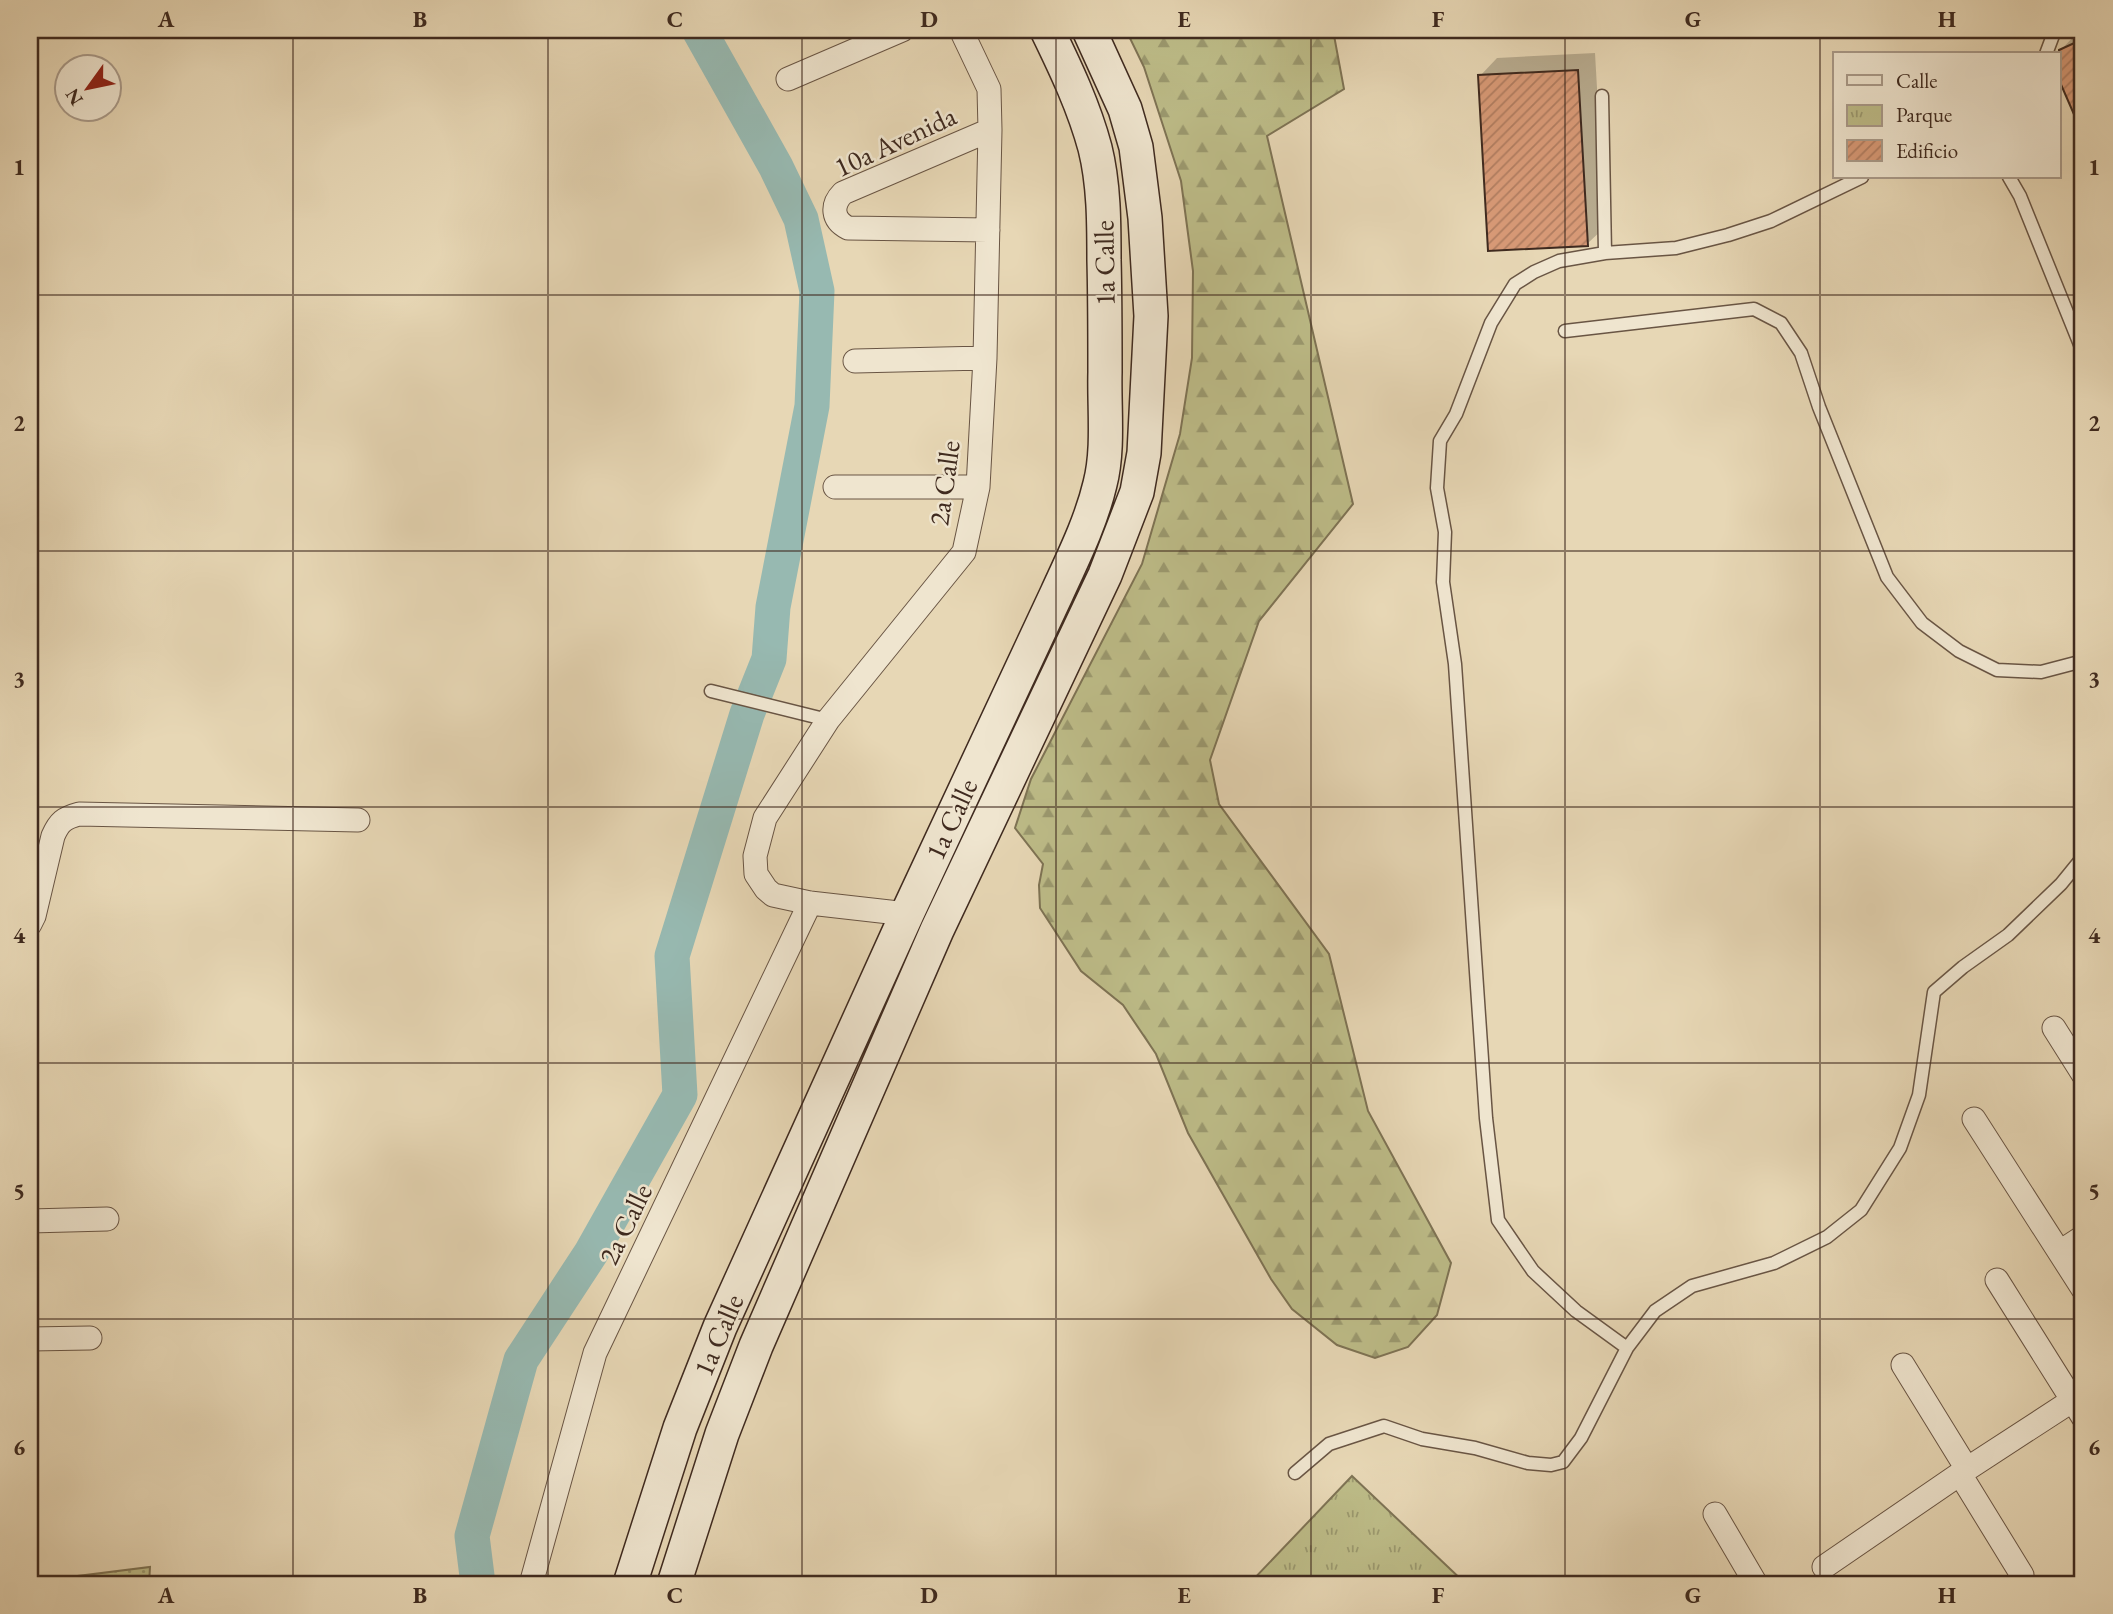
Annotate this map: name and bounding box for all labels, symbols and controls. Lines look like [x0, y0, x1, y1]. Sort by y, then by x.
text: A [157, 4, 175, 34]
text: B [413, 4, 427, 34]
text: C [667, 4, 683, 34]
text: D [920, 4, 938, 34]
text: E [1177, 4, 1191, 34]
text: F [1432, 4, 1445, 34]
text: G [1685, 4, 1701, 34]
text: H [1938, 4, 1956, 34]
north arrow [52, 52, 122, 122]
legend [1833, 52, 2060, 178]
text: Calle [1896, 67, 1938, 94]
text: N [59, 83, 89, 110]
street label: 10a Avenida [828, 97, 963, 185]
text: Parque [1896, 101, 1952, 128]
text: Edificio [1896, 137, 1958, 164]
text: 1 [13, 152, 25, 182]
text: 1 [2088, 152, 2100, 182]
street label: 1a Calle [1085, 220, 1123, 306]
text: 2 [13, 408, 25, 438]
text: 2 [2088, 408, 2100, 438]
street label: 2a Calle [920, 438, 968, 528]
text: 3 [13, 664, 25, 694]
text: 3 [2088, 664, 2100, 694]
street label: 1a Calle [917, 773, 985, 865]
text: 4 [13, 920, 26, 950]
text: 4 [2088, 920, 2101, 950]
text: 5 [13, 1176, 25, 1206]
text: 5 [2088, 1176, 2100, 1206]
street label: 2a Calle [590, 1178, 660, 1270]
street label: 1a Calle [685, 1288, 751, 1381]
text: 6 [13, 1432, 25, 1462]
text: 6 [2088, 1432, 2100, 1462]
text: A [157, 1580, 175, 1610]
text: B [413, 1580, 427, 1610]
text: C [667, 1580, 683, 1610]
text: D [920, 1580, 938, 1610]
text: E [1177, 1580, 1191, 1610]
text: F [1432, 1580, 1445, 1610]
text: G [1685, 1580, 1701, 1610]
text: H [1938, 1580, 1956, 1610]

